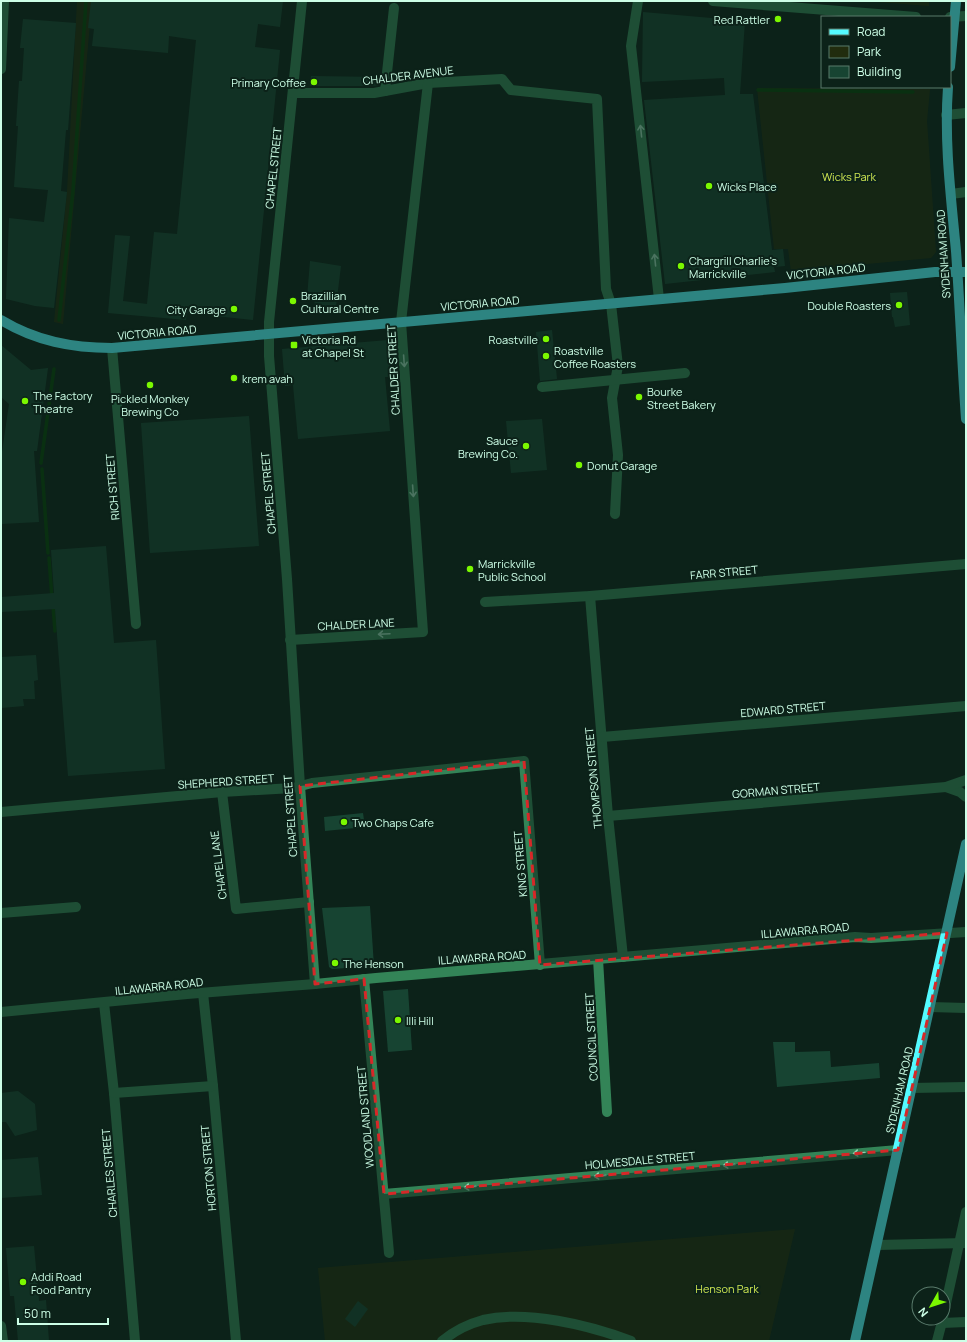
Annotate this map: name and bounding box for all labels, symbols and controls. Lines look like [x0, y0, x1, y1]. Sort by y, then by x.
place label: Red Rattler [714, 12, 770, 27]
marker: Red Rattler [773, 14, 783, 24]
legend [821, 16, 951, 88]
text: Road [857, 23, 885, 40]
text: Park [857, 43, 882, 60]
street label: CHALDER AVENUE [362, 62, 454, 88]
text: Building [857, 63, 901, 80]
place label: Primary Coffee [231, 75, 307, 90]
marker: Primary Coffee [309, 77, 319, 87]
one-way arrow [637, 125, 644, 138]
street label: CHAPEL STREET [261, 126, 285, 210]
park label: Wicks Park [822, 169, 877, 184]
place label: Wicks Place [717, 179, 777, 194]
marker: Wicks Place [704, 181, 714, 191]
street label: SYDENHAM ROAD [932, 209, 954, 299]
place label: Chargrill Charlie's Marrickville [689, 253, 777, 281]
one-way arrow [651, 254, 659, 267]
street label: VICTORIA ROAD [786, 259, 866, 283]
marker: Chargrill Charlie's Marrickville [676, 261, 686, 271]
place label: Brazillian Cultural Centre [301, 288, 379, 316]
street label: VICTORIA ROAD [440, 292, 520, 314]
marker: Brazillian Cultural Centre [288, 296, 298, 306]
place label: Double Roasters [807, 298, 891, 313]
marker: Double Roasters [894, 300, 904, 310]
place label: City Garage [167, 302, 227, 317]
marker: City Garage [229, 304, 239, 314]
street label: VICTORIA ROAD [117, 321, 197, 343]
street label: CHALDER STREET [383, 324, 403, 415]
place label: Victoria Rd at Chapel St [302, 332, 364, 360]
place label: Roastville [489, 332, 539, 347]
marker: Roastville [541, 334, 551, 344]
marker: Victoria Rd at Chapel St [289, 340, 299, 350]
place label: Roastville Coffee Roasters [554, 343, 636, 371]
marker: Roastville Coffee Roasters [541, 351, 551, 361]
one-way arrow [400, 354, 407, 367]
place label: krem avah [242, 371, 293, 386]
marker: krem avah [229, 373, 239, 383]
marker: Pickled Monkey Brewing Co [145, 380, 155, 390]
place label: Bourke Street Bakery [647, 384, 716, 412]
place label: The Factory Theatre [33, 388, 93, 416]
place label: Pickled Monkey Brewing Co [111, 391, 189, 419]
marker: Bourke Street Bakery [634, 392, 644, 402]
marker: The Factory Theatre [20, 396, 30, 406]
place label: Sauce Brewing Co. [458, 433, 519, 461]
marker: Sauce Brewing Co. [521, 441, 531, 451]
street label: CHAPEL STREET [257, 451, 279, 534]
street label: RICH STREET [102, 453, 122, 521]
place label: Donut Garage [587, 458, 658, 473]
marker: Donut Garage [574, 460, 584, 470]
one-way arrow [409, 484, 416, 497]
place label: Marrickville Public School [478, 556, 546, 584]
street label: FARR STREET [690, 562, 759, 582]
marker: Marrickville Public School [465, 564, 475, 574]
street label: CHALDER LANE [317, 614, 395, 634]
one-way arrow [378, 631, 391, 638]
street label: EDWARD STREET [740, 698, 827, 720]
street label: THOMPSON STREET [581, 726, 605, 829]
street label: SHEPHERD STREET [177, 770, 275, 792]
street label: CHAPEL STREET [280, 774, 300, 857]
street label: GORMAN STREET [732, 779, 821, 801]
place label: Two Chaps Cafe [352, 815, 434, 830]
marker: Two Chaps Cafe [339, 817, 349, 827]
street label: CHAPEL LANE [206, 830, 230, 900]
street label: KING STREET [510, 830, 530, 898]
street label: ILLAWARRA ROAD [760, 919, 850, 941]
street label: ILLAWARRA ROAD [437, 946, 527, 968]
place label: The Henson [343, 956, 404, 971]
marker: The Henson [330, 958, 340, 968]
street label: ILLAWARRA ROAD [114, 974, 204, 998]
street label: COUNCIL STREET [581, 992, 601, 1081]
place label: Illi Hill [406, 1013, 434, 1028]
marker: Illi Hill [393, 1015, 403, 1025]
street label: SYDENHAM ROAD [882, 1045, 916, 1135]
street label: WOODLAND STREET [353, 1065, 377, 1169]
street label: HORTON STREET [197, 1124, 219, 1212]
street label: CHARLES STREET [98, 1127, 120, 1218]
street label: HOLMESDALE STREET [584, 1148, 696, 1172]
one-way arrow [853, 1150, 866, 1157]
one-way arrow [723, 1161, 736, 1168]
one-way arrow [594, 1172, 607, 1179]
one-way arrow [464, 1183, 477, 1191]
place label: Addi Road Food Pantry [31, 1269, 91, 1297]
marker: Addi Road Food Pantry [18, 1277, 28, 1287]
park label: Henson Park [695, 1281, 759, 1296]
north arrow [911, 1286, 951, 1326]
scale bar [18, 1300, 108, 1326]
text: 50 m [24, 1305, 51, 1322]
text: N [914, 1305, 931, 1320]

